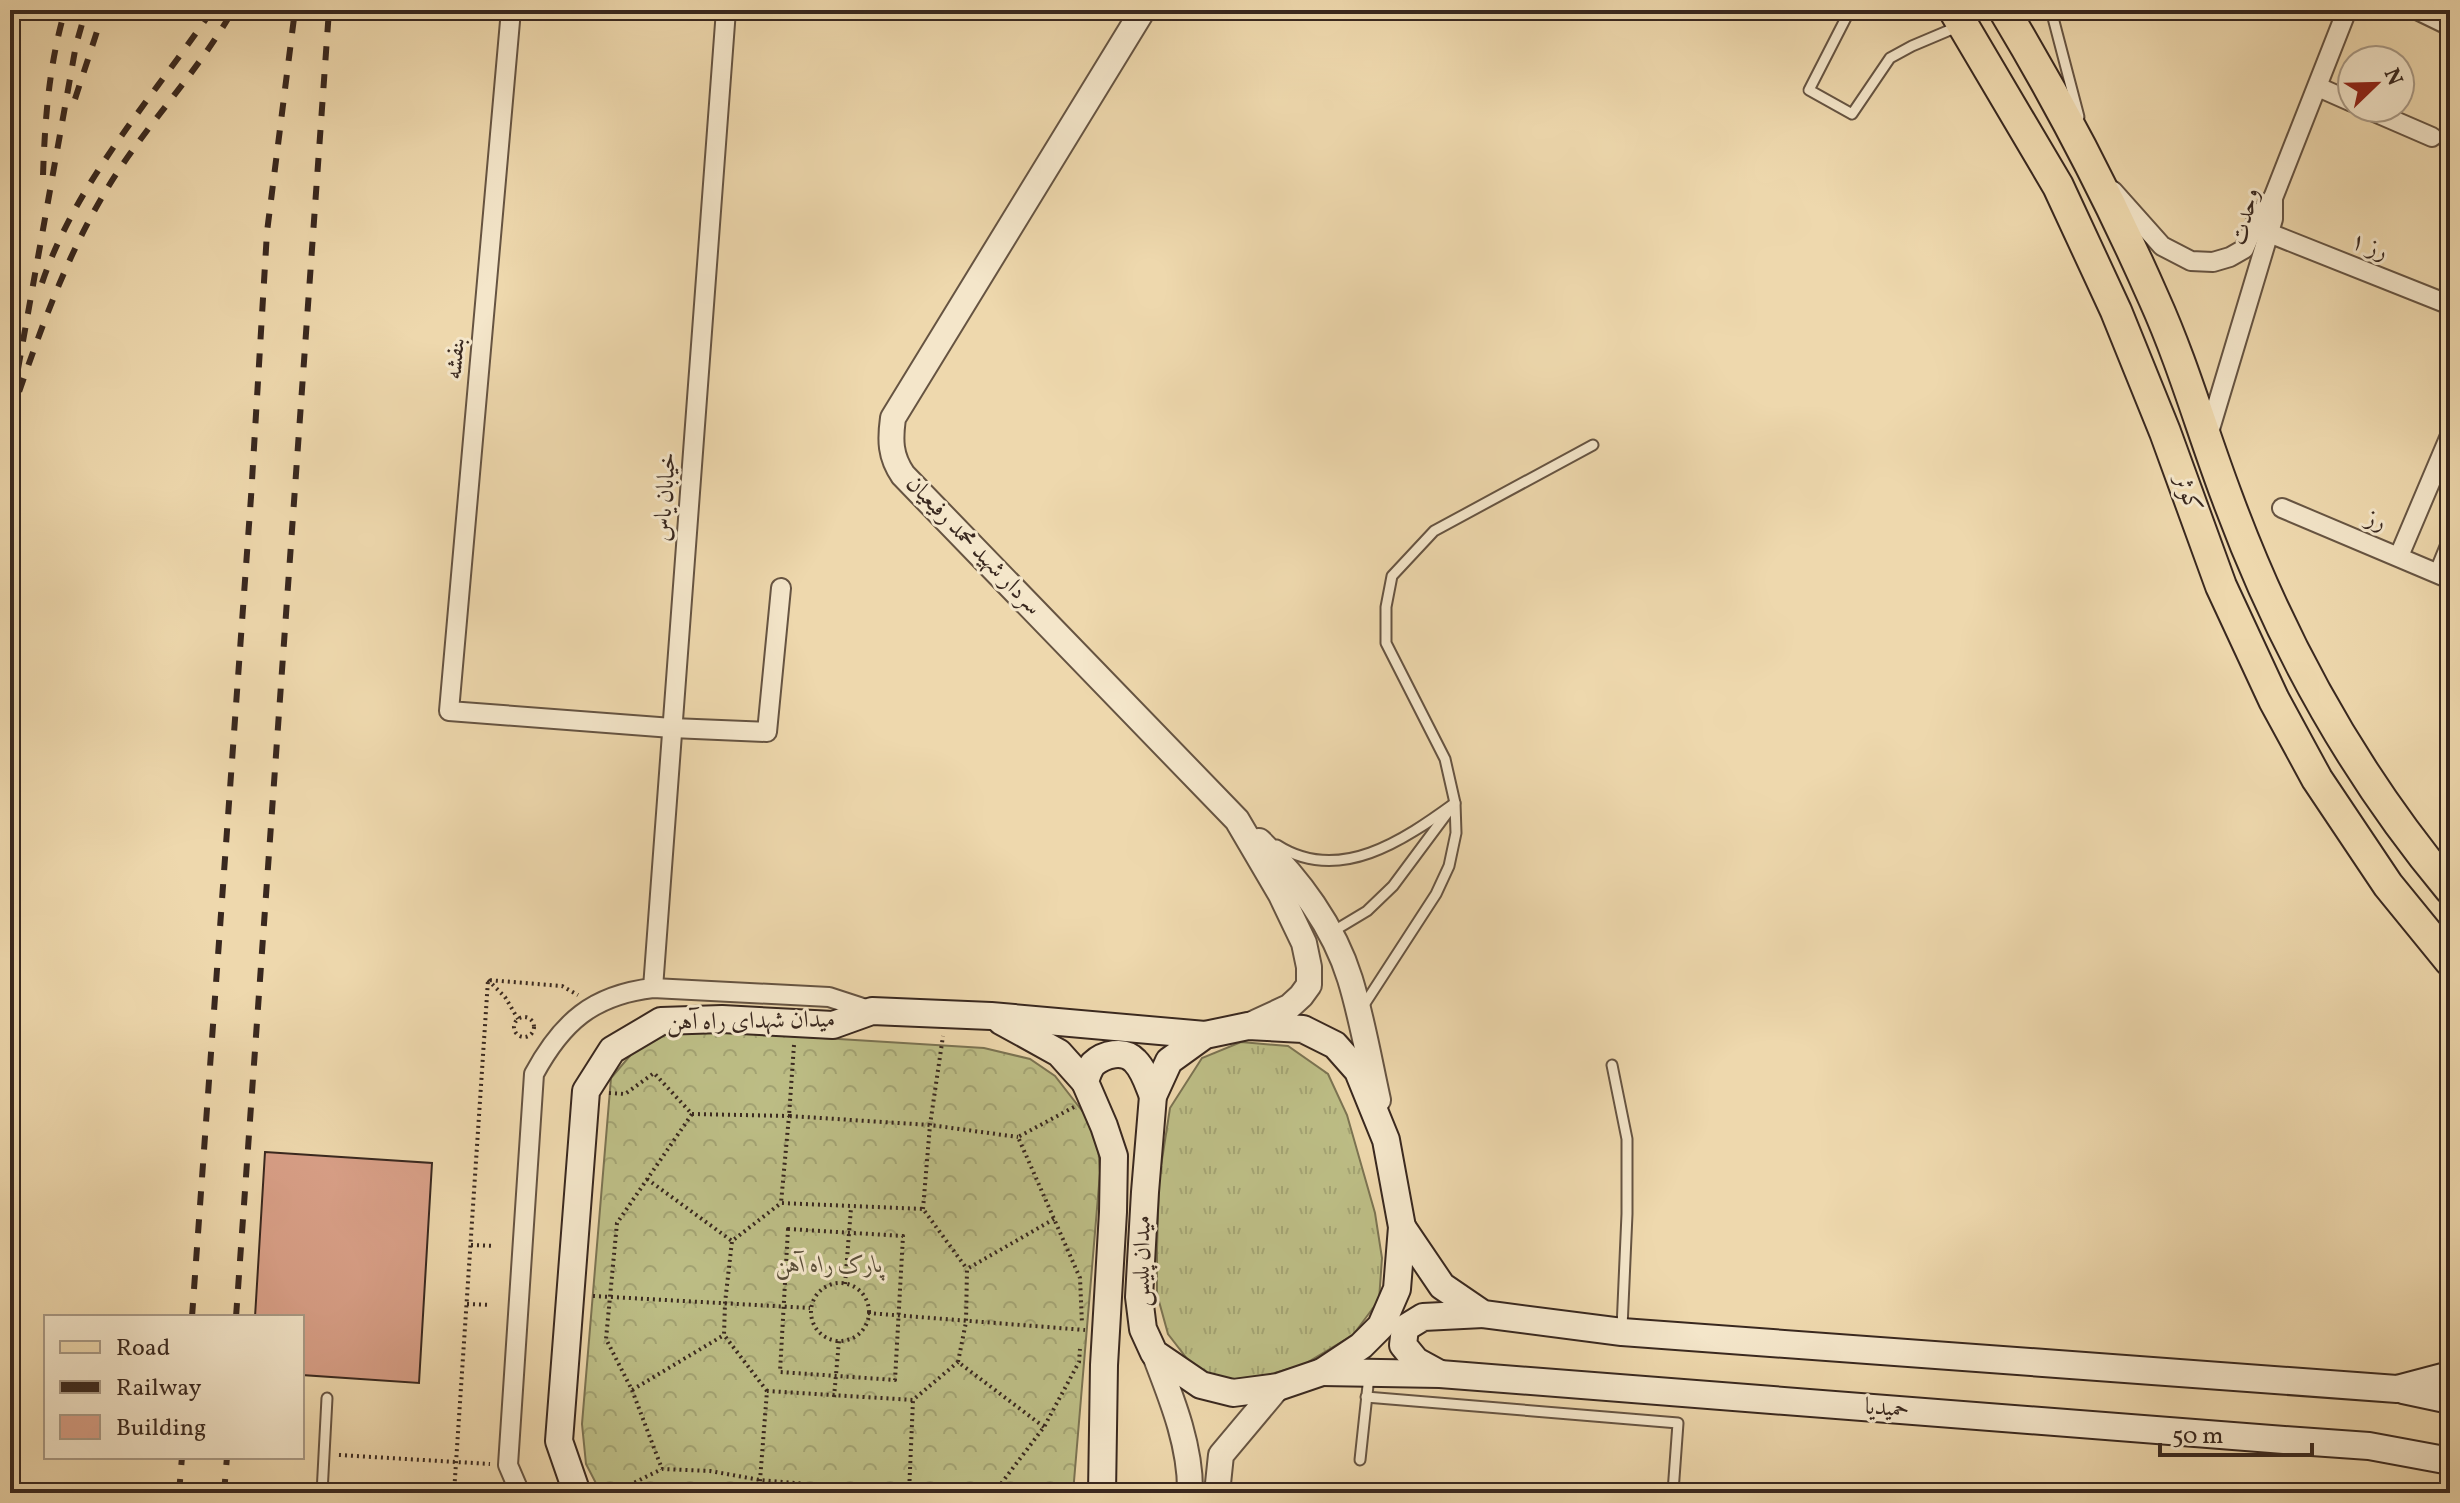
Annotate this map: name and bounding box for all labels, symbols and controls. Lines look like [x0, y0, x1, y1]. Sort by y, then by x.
north arrow [2336, 44, 2416, 124]
text: N [2375, 64, 2410, 91]
street label: وحدت [2223, 185, 2269, 249]
street label: رز ۱ [2345, 224, 2393, 270]
street label: بنفشه [437, 337, 475, 381]
street label: خیابان یاس [646, 451, 686, 543]
street label: کوثر [2163, 467, 2210, 518]
street label: سردار شهید محمد رفیعیان [897, 468, 1049, 624]
street label: رز [2359, 501, 2391, 540]
street label: میدان شهدای راه آهن [666, 1004, 836, 1040]
street label: میدان پلیس [1125, 1215, 1161, 1307]
park label: پارک راه آهن [775, 1249, 885, 1283]
legend [44, 1315, 304, 1459]
text: Road [116, 1332, 170, 1366]
text: Railway [116, 1372, 202, 1406]
street label: حمیدیا [1863, 1390, 1911, 1428]
scale bar [2160, 1407, 2312, 1457]
text: Building [116, 1412, 206, 1446]
text: 50 m [2172, 1420, 2224, 1454]

